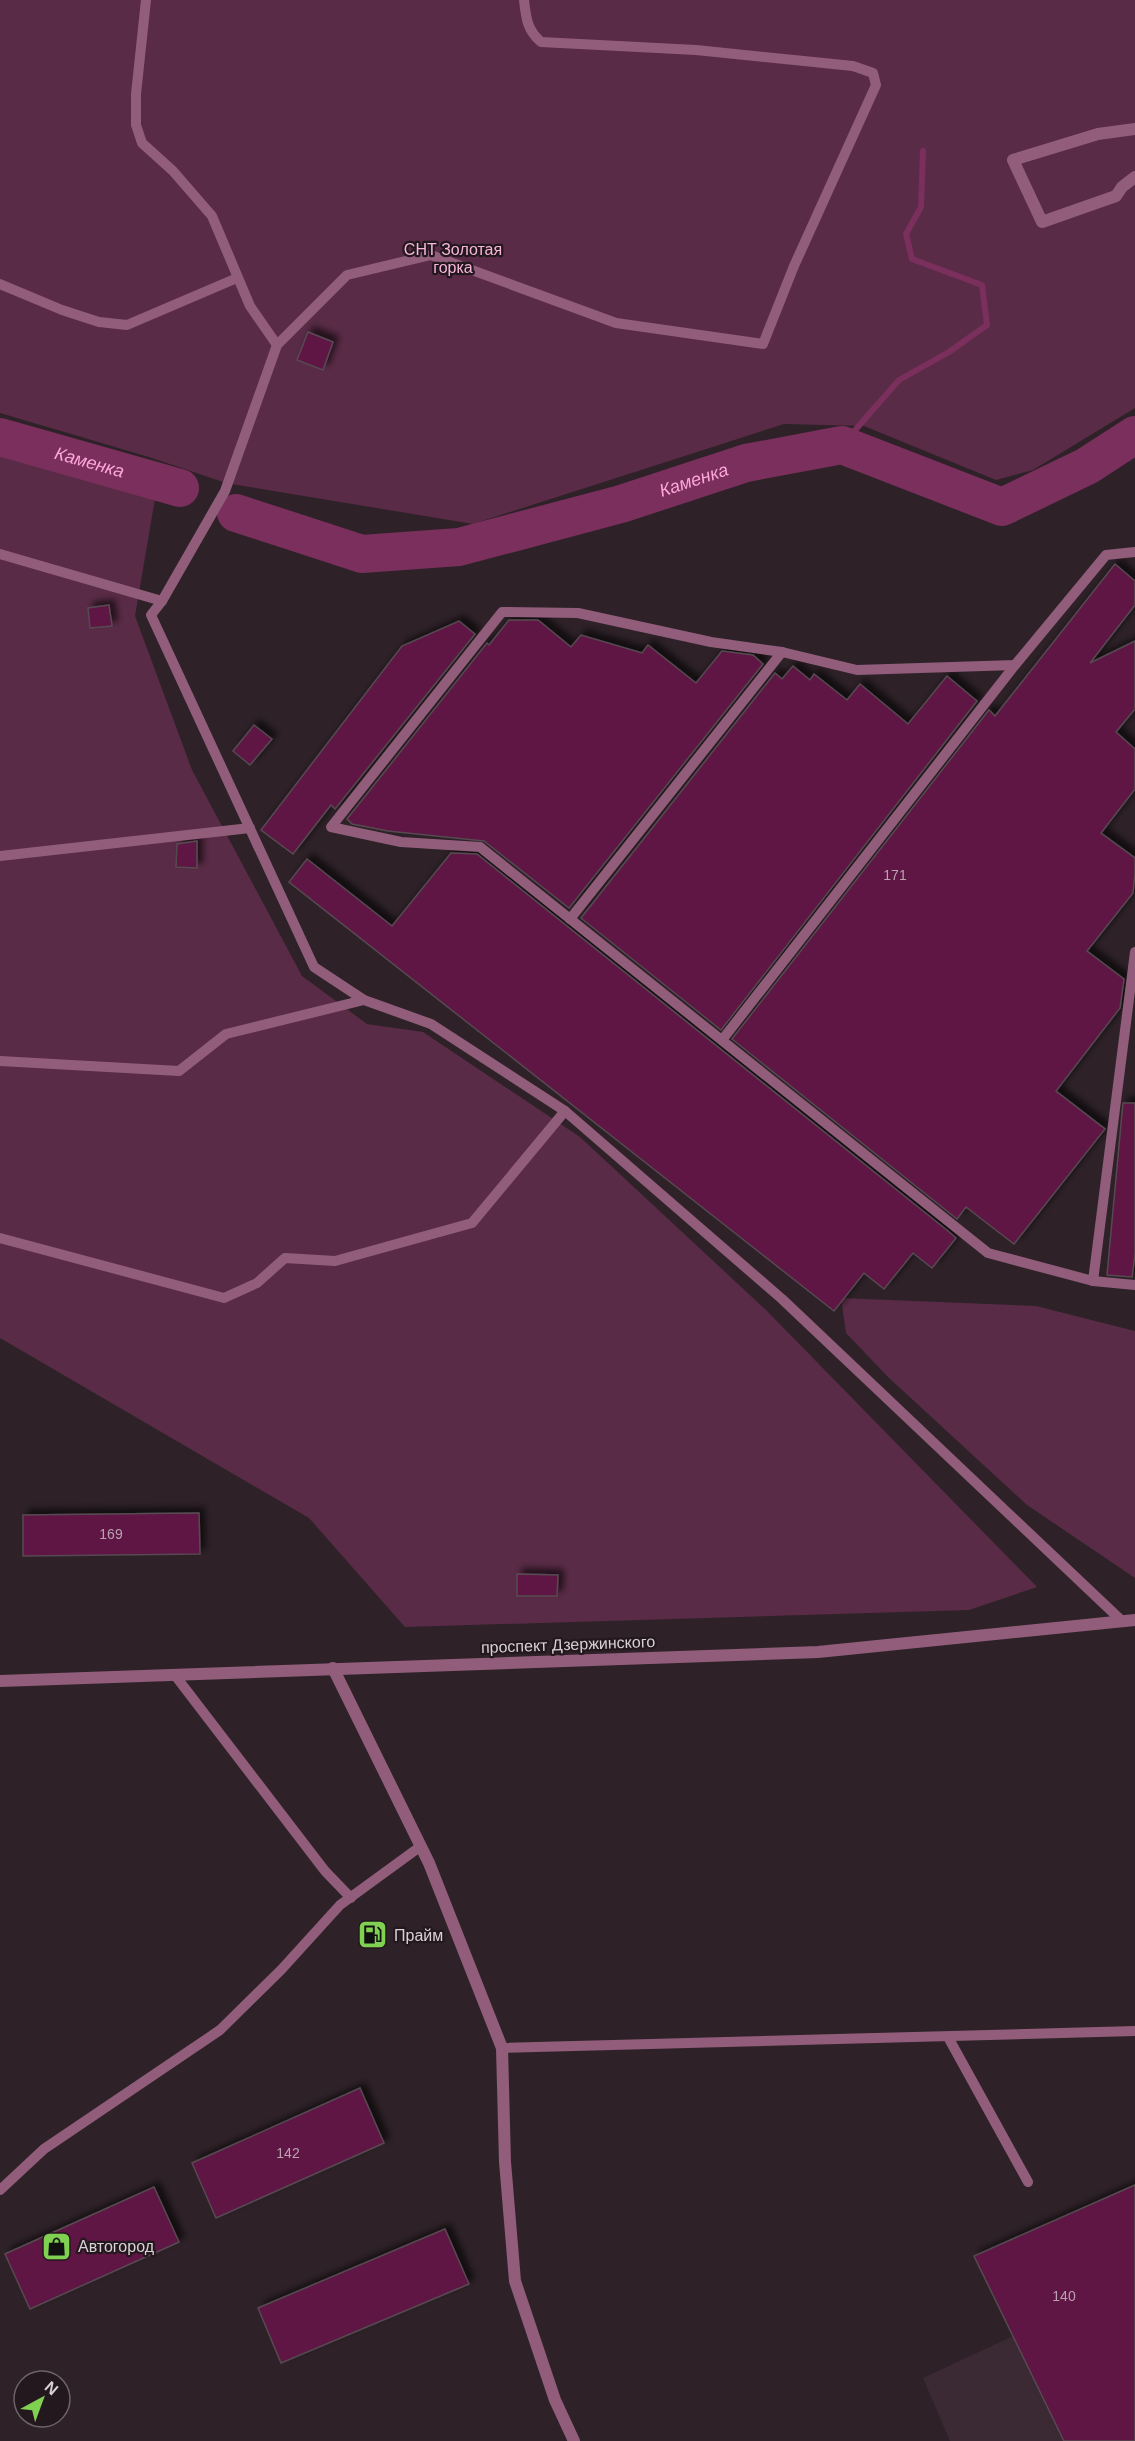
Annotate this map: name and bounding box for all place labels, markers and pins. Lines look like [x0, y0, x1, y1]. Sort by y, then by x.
fuel station icon: Прайм [357, 1919, 389, 1951]
place label: Прайм [394, 1927, 443, 1944]
shop icon: Автогород [41, 2230, 73, 2262]
place label: Автогород [78, 2238, 155, 2255]

